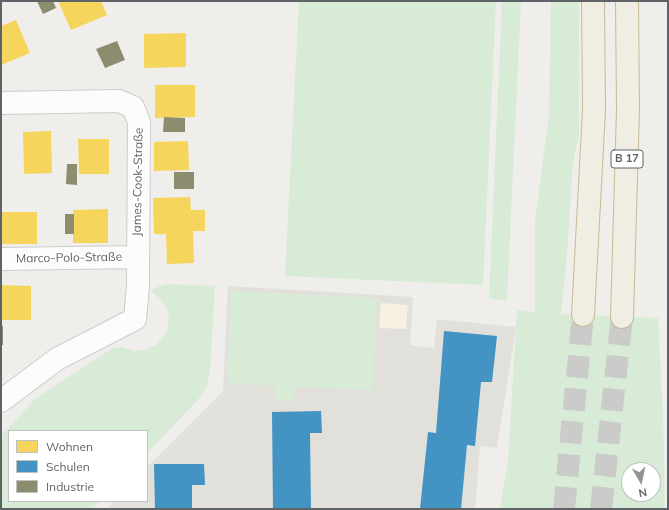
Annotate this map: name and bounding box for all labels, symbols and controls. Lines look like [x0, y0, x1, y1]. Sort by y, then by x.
street label: James-Cook-Straße [130, 127, 146, 237]
road number: B 17 [611, 150, 643, 168]
street label: Marco-Polo-Straße [16, 250, 122, 266]
legend [8, 430, 148, 502]
text: Wohnen [46, 439, 93, 454]
text: Schulen [46, 459, 90, 474]
north arrow [621, 462, 661, 502]
text: Industrie [46, 479, 94, 494]
text: N [638, 485, 648, 500]

